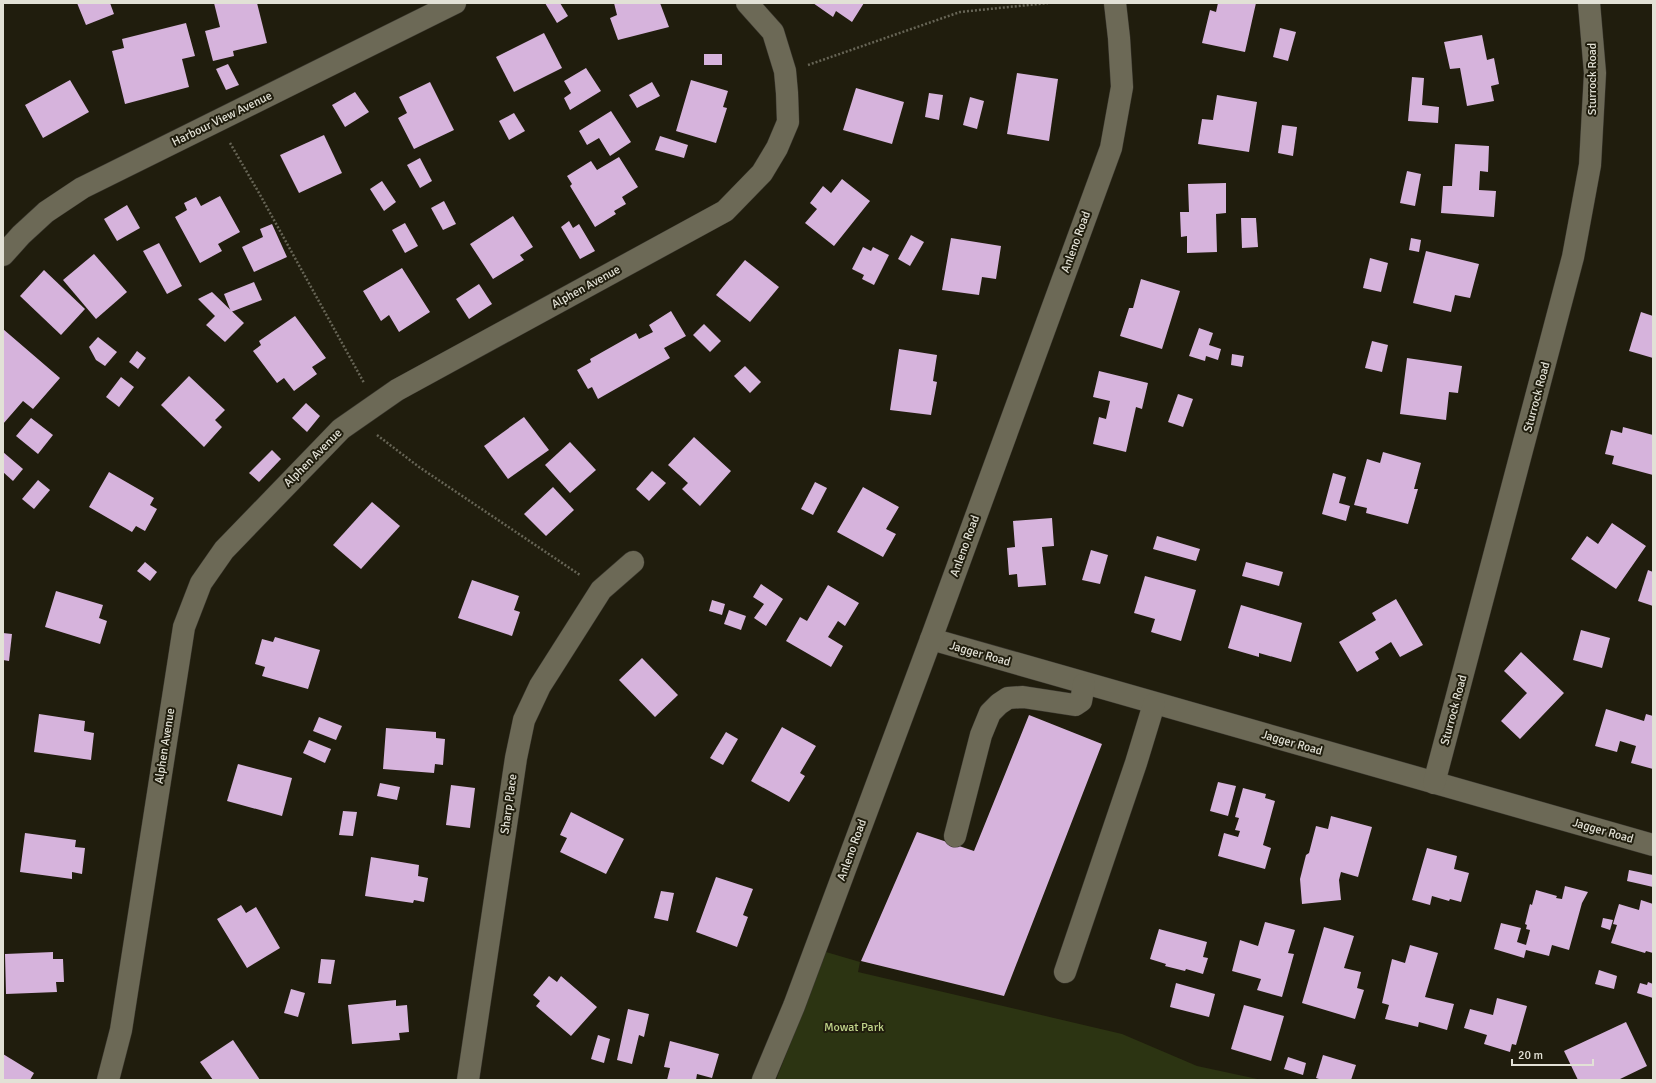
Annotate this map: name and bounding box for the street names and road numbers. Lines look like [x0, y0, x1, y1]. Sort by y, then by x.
street label: Sturrock Road [1585, 43, 1600, 115]
street label: Harbour View Avenue [169, 88, 275, 150]
street label: Anleno Road [1058, 209, 1094, 275]
street label: Alphen Avenue [549, 262, 623, 312]
street label: Sturrock Road [1520, 360, 1554, 434]
street label: Alphen Avenue [281, 426, 345, 490]
street label: Anleno Road [947, 513, 983, 579]
street label: Jagger Road [948, 638, 1012, 670]
street label: Sturrock Road [1437, 673, 1471, 747]
street label: Alphen Avenue [152, 707, 178, 785]
street label: Jagger Road [1260, 727, 1324, 759]
street label: Sharp Place [497, 773, 521, 835]
street label: Jagger Road [1571, 815, 1635, 847]
street label: Anleno Road [834, 817, 870, 883]

